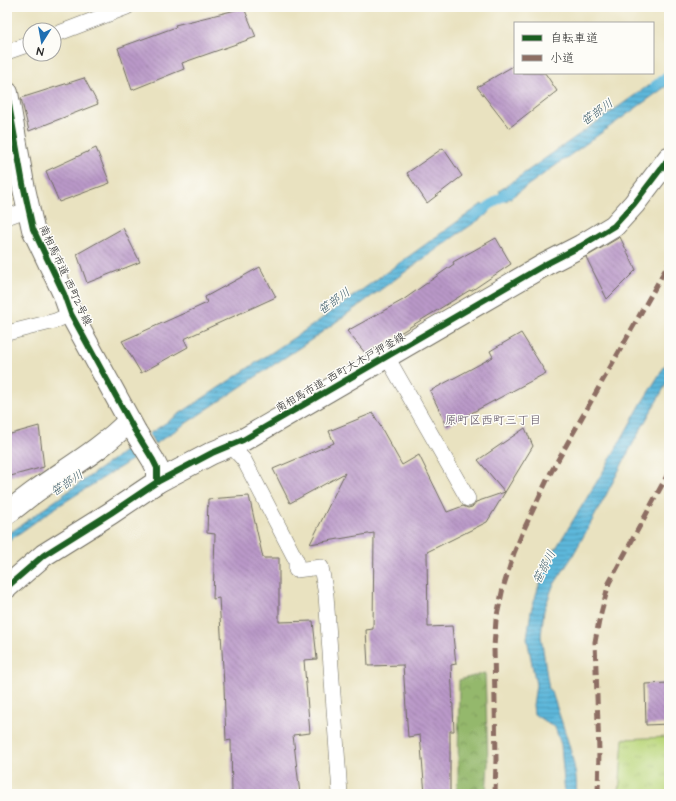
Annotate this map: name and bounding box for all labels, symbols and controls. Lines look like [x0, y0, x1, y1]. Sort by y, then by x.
north arrow [22, 22, 62, 62]
legend [514, 22, 654, 74]
text: 自転車道 [550, 30, 598, 47]
text: N [35, 43, 45, 59]
text: 小道 [550, 50, 574, 67]
water label: 笹部川 [578, 95, 617, 130]
street label: 南相馬市道 西町2号線 [36, 222, 96, 328]
water label: 笹部川 [315, 284, 354, 319]
street label: 南相馬市道 西町大木戸押釜線 [273, 329, 408, 416]
district label: 原町区西町三丁目 [445, 412, 541, 429]
water label: 笹部川 [48, 466, 87, 501]
water label: 笹部川 [529, 547, 560, 587]

